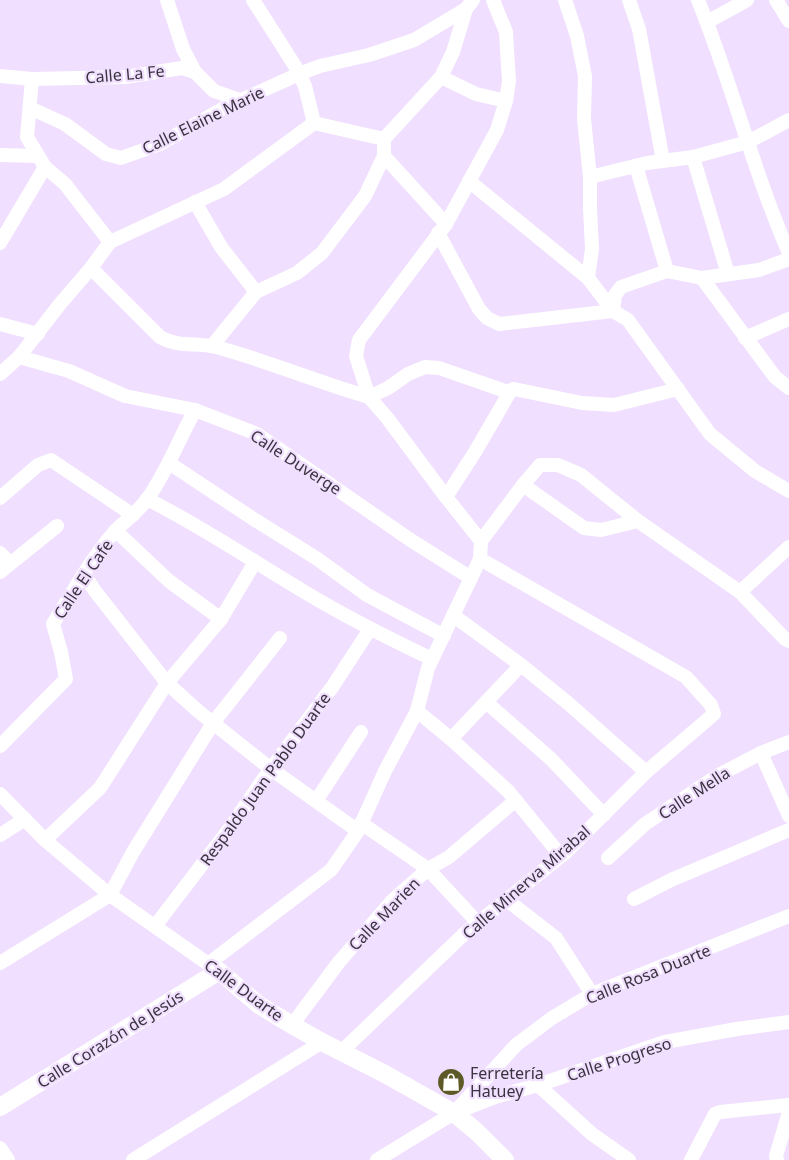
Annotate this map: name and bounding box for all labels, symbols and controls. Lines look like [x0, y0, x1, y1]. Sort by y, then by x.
street label: Calle La Fe [84, 60, 166, 88]
street label: Calle Elaine Marie [138, 81, 268, 159]
street label: Calle Duverge [246, 424, 346, 500]
street label: Calle El Cafe [48, 535, 118, 623]
street label: Respaldo Juan Pablo Duarte [195, 688, 335, 870]
street label: Calle Mella [654, 762, 734, 824]
street label: Calle Minerva Mirabal [457, 820, 595, 944]
street label: Calle Marien [344, 873, 424, 955]
street label: Calle Rosa Duarte [582, 939, 714, 1009]
street label: Calle Duarte [200, 954, 288, 1026]
street label: Calle Corazón de Jesús [33, 985, 187, 1093]
street label: Calle Progreso [564, 1032, 674, 1086]
place label: Ferretería Hatuey [470, 1062, 544, 1102]
shop icon: Ferretería Hatuey [436, 1067, 466, 1097]

